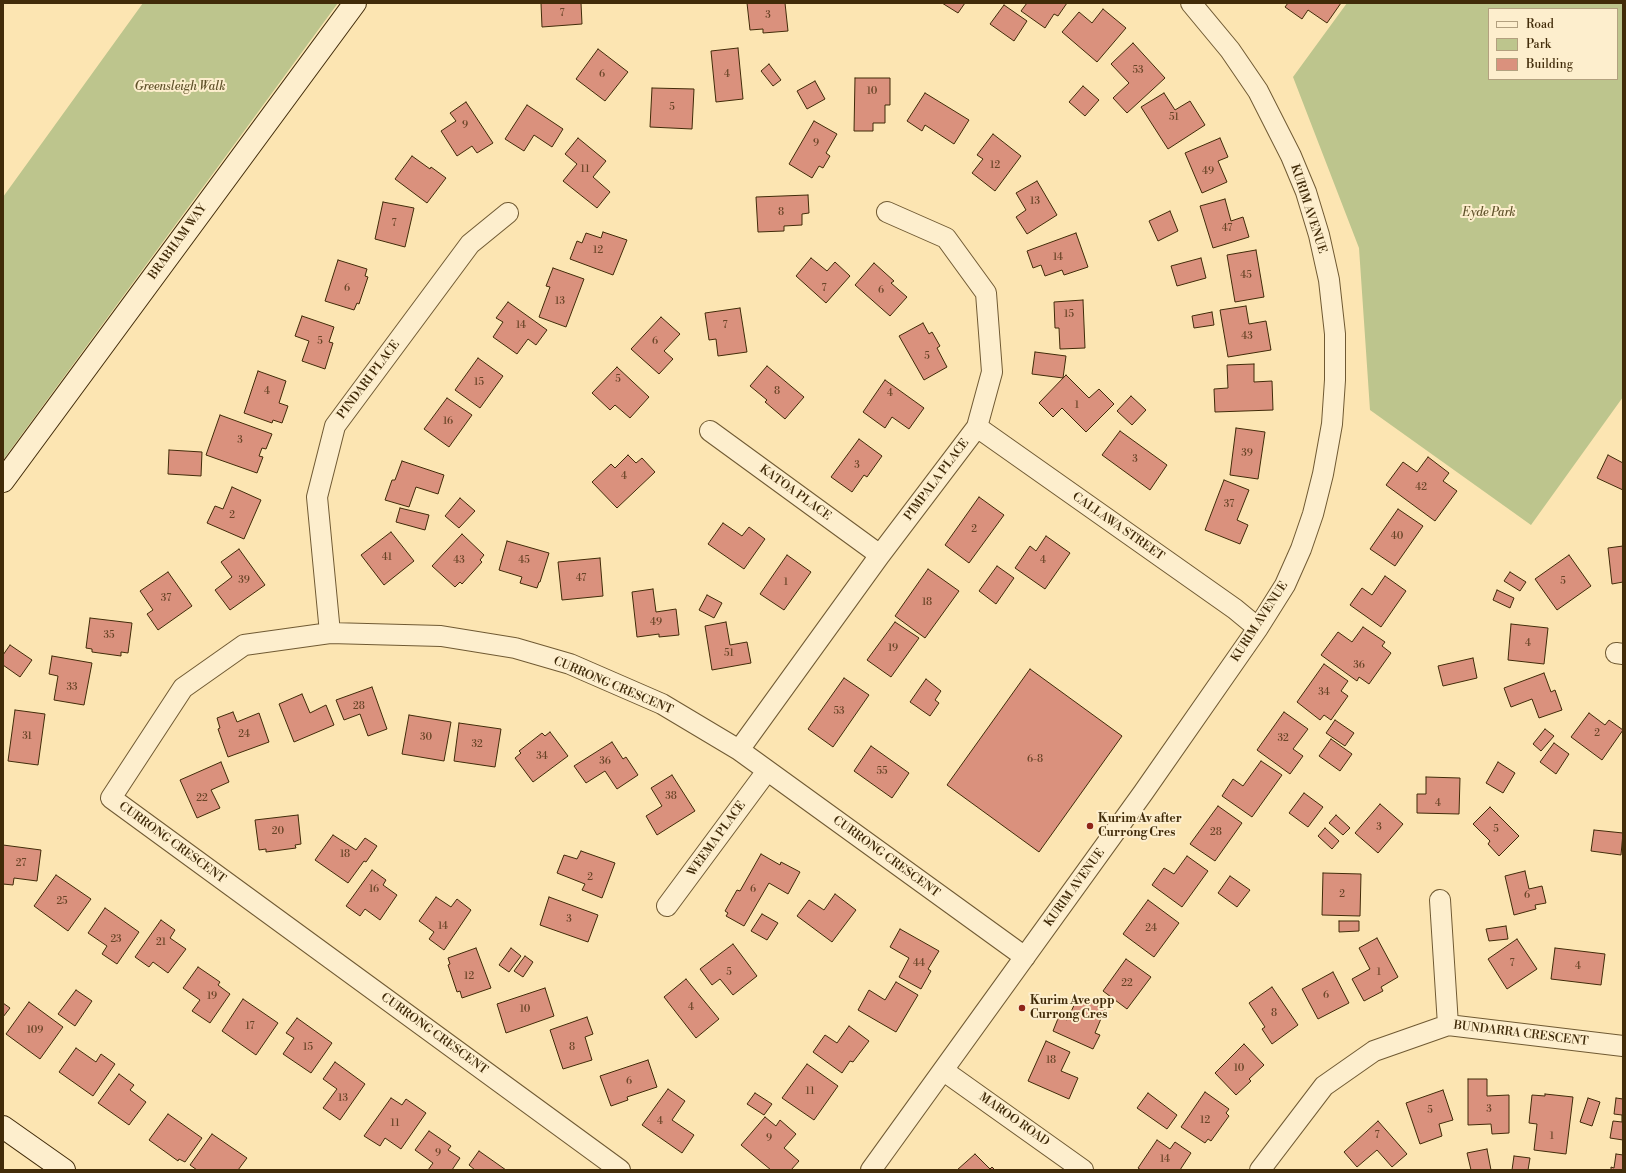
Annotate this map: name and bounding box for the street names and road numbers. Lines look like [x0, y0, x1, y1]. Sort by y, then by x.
street label: KURIM AVENUE [1287, 163, 1329, 255]
street label: BRABHAM WAY [146, 201, 210, 283]
street label: PINDARI PLACE [335, 338, 403, 422]
street label: PIMPALA PLACE [902, 436, 972, 524]
street label: KATOA PLACE [756, 462, 834, 524]
street label: CALLAWA STREET [1069, 490, 1167, 564]
street label: KURIM AVENUE [1229, 579, 1291, 665]
street label: CURRONG CRESCENT [551, 654, 675, 718]
street label: CURRONG CRESCENT [116, 799, 228, 887]
street label: WEEMA PLACE [685, 799, 749, 879]
street label: CURRONG CRESCENT [830, 813, 942, 901]
street label: KURIM AVENUE [1042, 846, 1108, 930]
street label: CURRONG CRESCENT [378, 990, 490, 1078]
street label: BUNDARRA CRESCENT [1453, 1019, 1589, 1049]
street label: MAROO ROAD [976, 1090, 1052, 1150]

